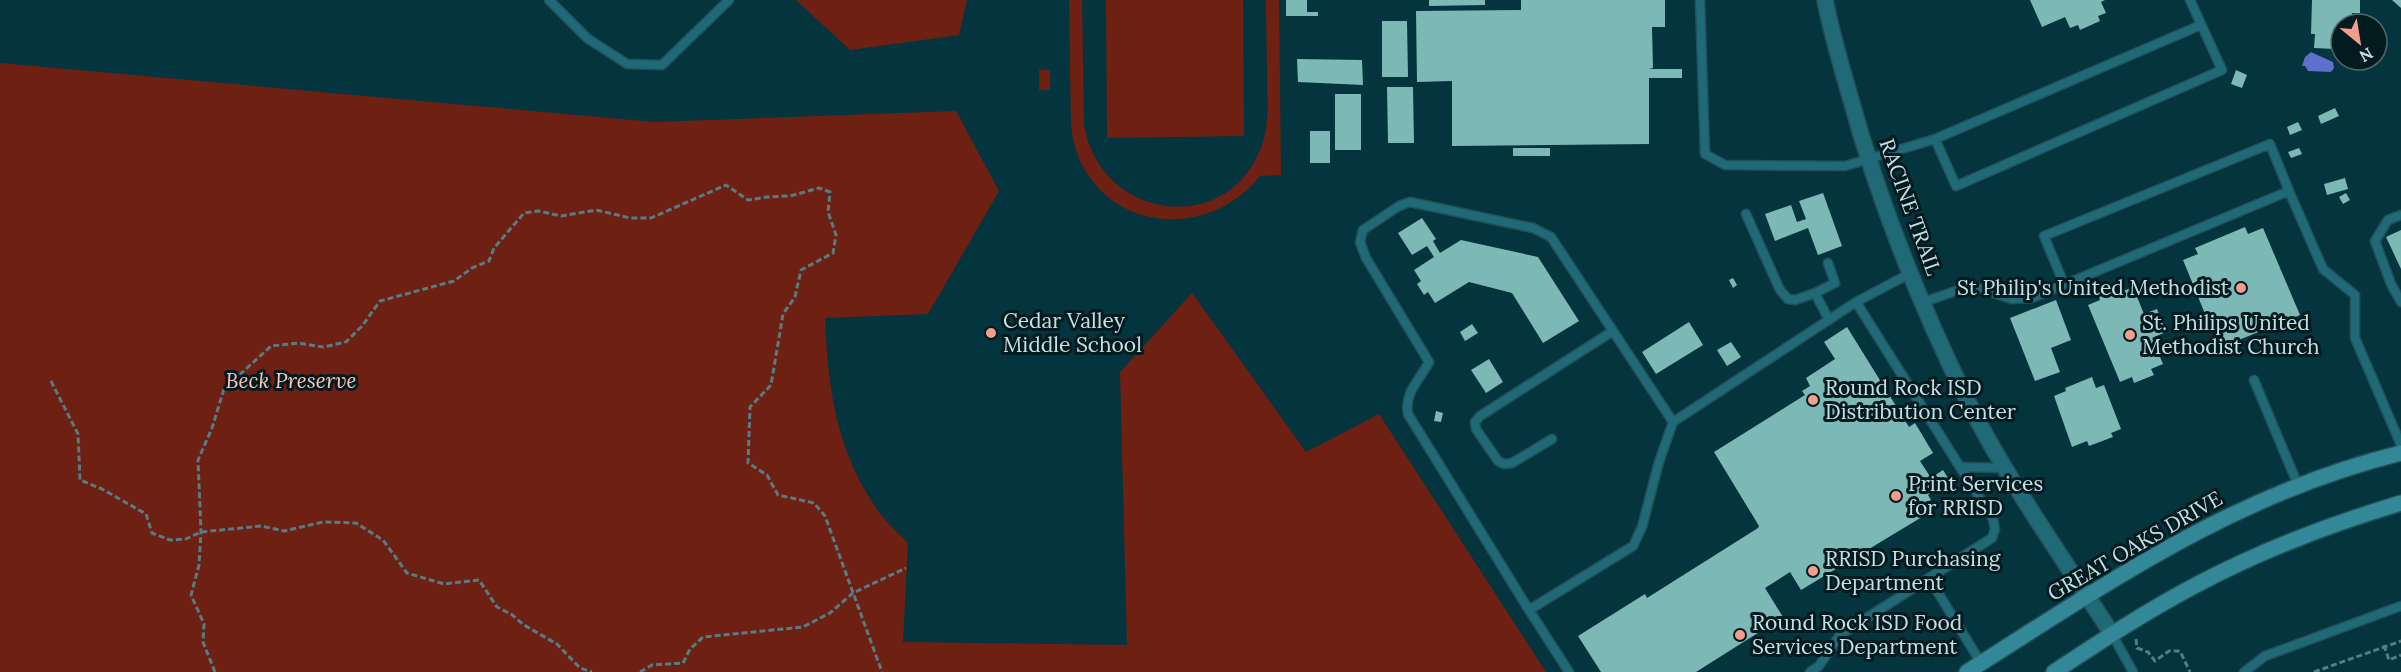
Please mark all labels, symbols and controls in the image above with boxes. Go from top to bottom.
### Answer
north arrow [2329,12,2389,72]
text: N [2356,43,2377,67]
street label: RACINE TRAIL [1873,135,1948,279]
place label: St Philip's United Methodist [1957,274,2230,301]
marker: St Philip's United Methodist [2234,281,2248,295]
place label: Cedar Valley Middle School [1003,307,1142,358]
place label: St. Philips United Methodist Church [2142,309,2320,360]
marker: Cedar Valley Middle School [984,326,998,340]
marker: St. Philips United Methodist Church [2123,328,2137,342]
park label: Beck Preserve [226,367,356,394]
place label: Round Rock ISD Distribution Center [1825,374,2016,425]
marker: Round Rock ISD Distribution Center [1806,393,1820,407]
place label: Print Services for RRISD [1908,470,2043,521]
street label: GREAT OAKS DRIVE [2042,484,2227,607]
marker: Print Services for RRISD [1889,489,1903,503]
place label: RRISD Purchasing Department [1825,545,2001,596]
marker: RRISD Purchasing Department [1806,564,1820,578]
place label: Round Rock ISD Food Services Department [1752,609,1962,660]
marker: Round Rock ISD Food Services Department [1733,628,1747,642]

